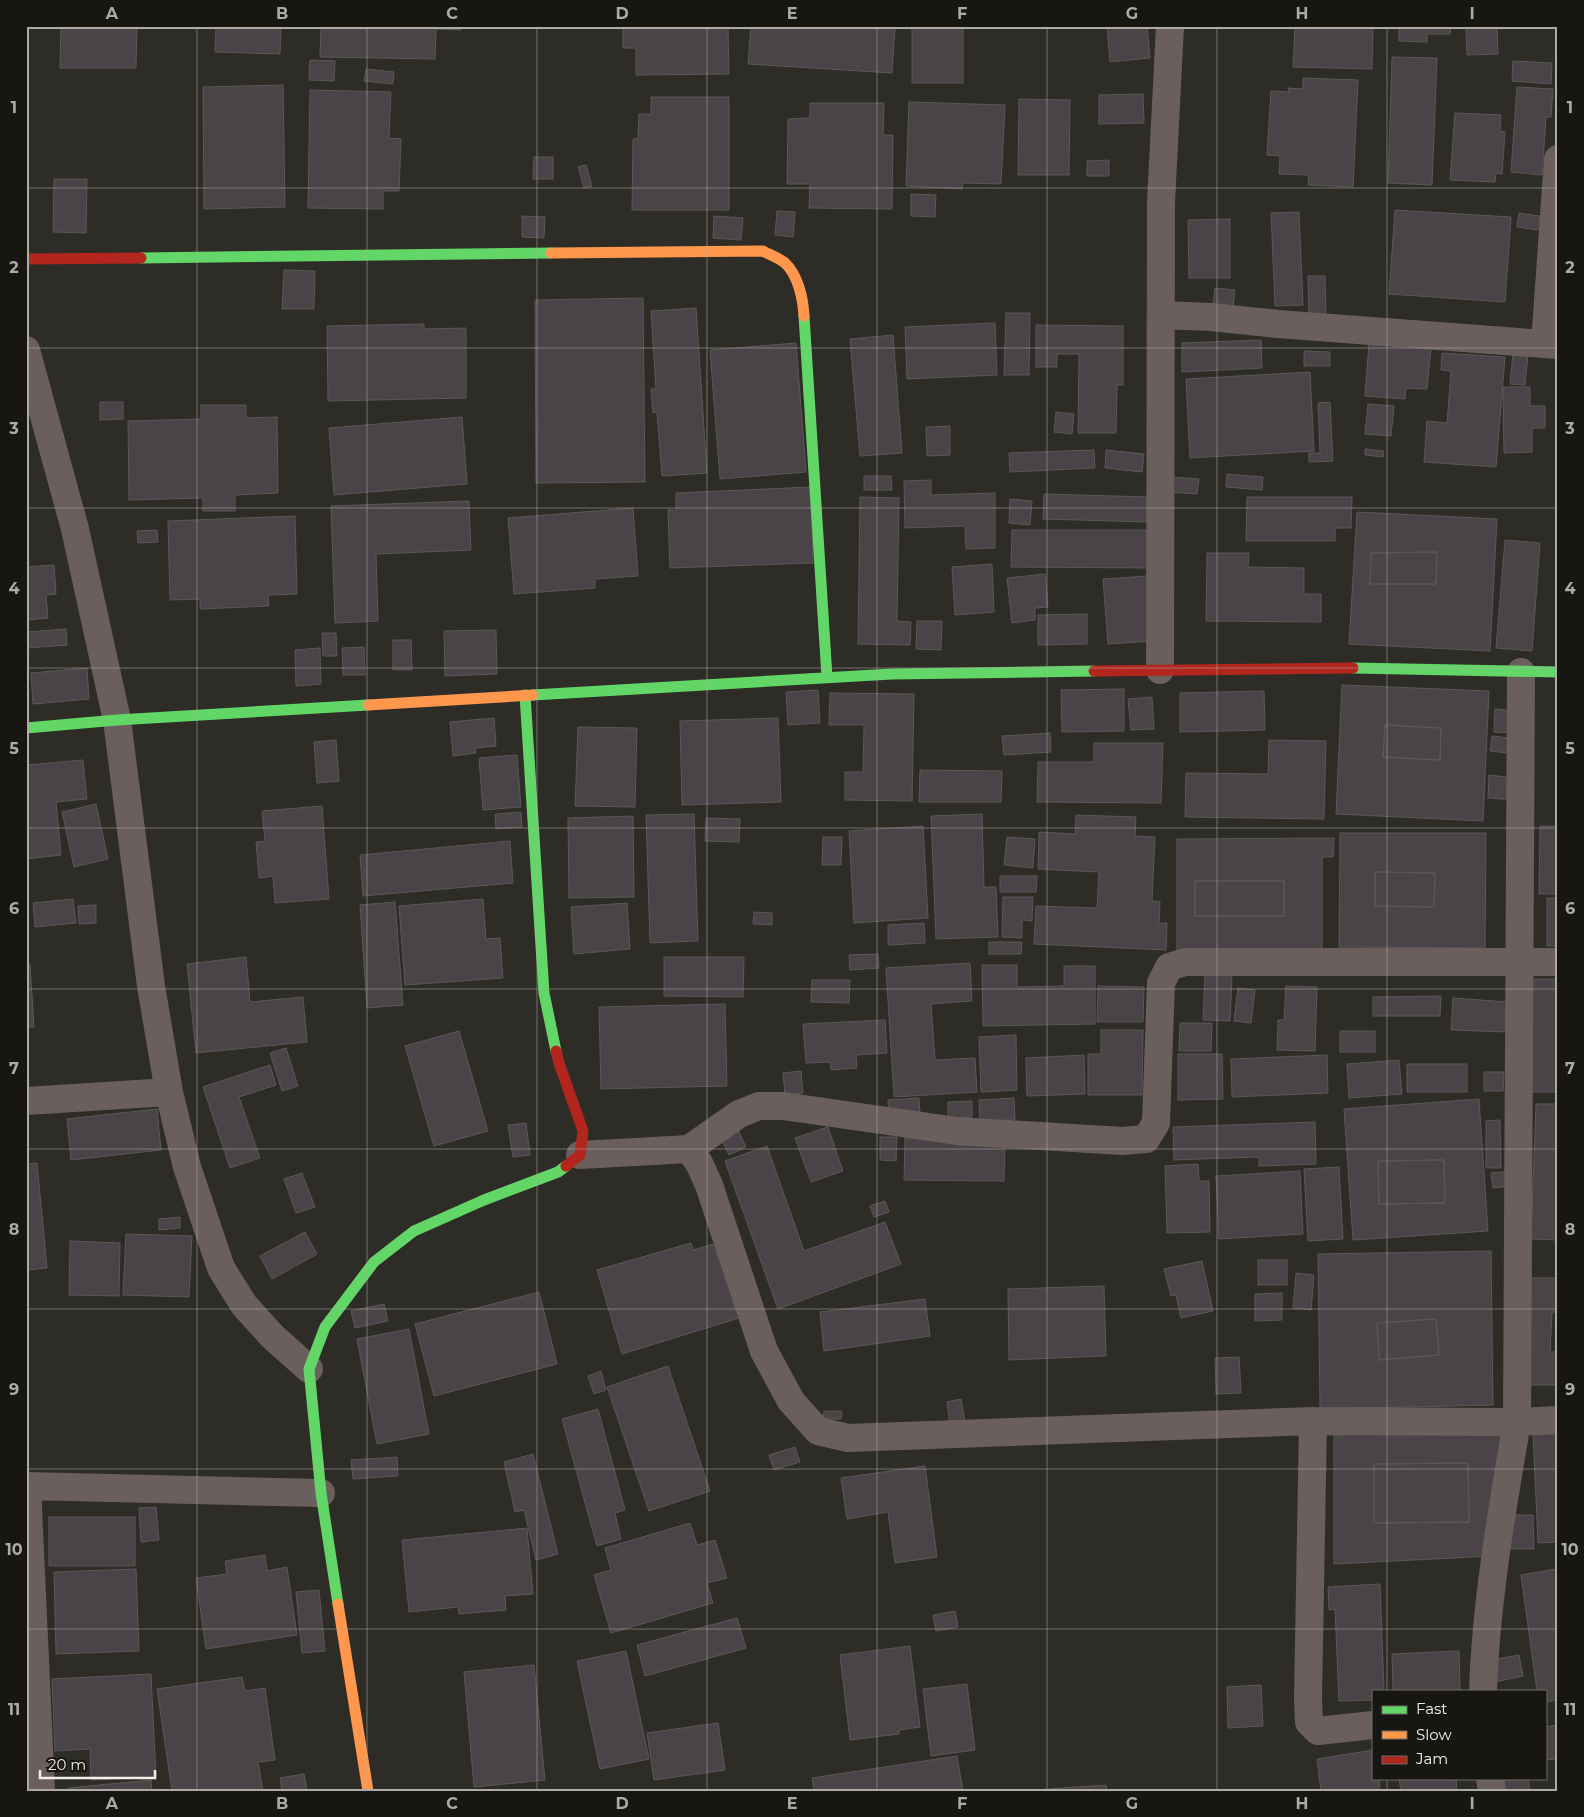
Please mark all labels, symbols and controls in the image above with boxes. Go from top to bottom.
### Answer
text: A [105,4,119,23]
text: B [276,4,288,23]
text: C [446,4,458,23]
text: D [615,4,629,23]
text: E [787,4,797,23]
text: F [957,4,967,23]
text: G [1126,4,1138,23]
text: H [1296,4,1308,23]
text: I [1469,4,1475,23]
text: 1 [11,98,17,117]
text: 1 [1567,98,1573,117]
text: 2 [9,258,19,277]
text: 2 [1565,258,1575,277]
text: 3 [8,419,19,438]
text: 3 [1564,419,1575,438]
text: 4 [8,579,20,598]
text: 4 [1564,579,1576,598]
text: 5 [9,739,19,758]
text: 5 [1565,739,1575,758]
text: 6 [9,899,19,918]
text: 6 [1565,899,1575,918]
text: 7 [9,1059,19,1078]
text: 7 [1565,1059,1575,1078]
text: 8 [9,1220,19,1239]
text: 8 [1565,1220,1575,1239]
text: 9 [9,1380,19,1399]
text: 9 [1565,1380,1575,1399]
text: 10 [5,1540,23,1559]
text: 10 [1561,1540,1579,1559]
legend [1372,1690,1546,1780]
text: Fast [1416,1699,1447,1718]
text: 11 [8,1700,20,1719]
text: 11 [1564,1700,1576,1719]
text: Slow [1416,1725,1452,1744]
scale bar [40,1747,155,1779]
text: Jam [1415,1749,1448,1768]
text: 20 m [48,1755,86,1774]
text: A [105,1794,119,1813]
text: B [276,1794,288,1813]
text: C [446,1794,458,1813]
text: D [615,1794,629,1813]
text: E [787,1794,797,1813]
text: F [957,1794,967,1813]
text: G [1126,1794,1138,1813]
text: H [1296,1794,1308,1813]
text: I [1469,1794,1475,1813]

